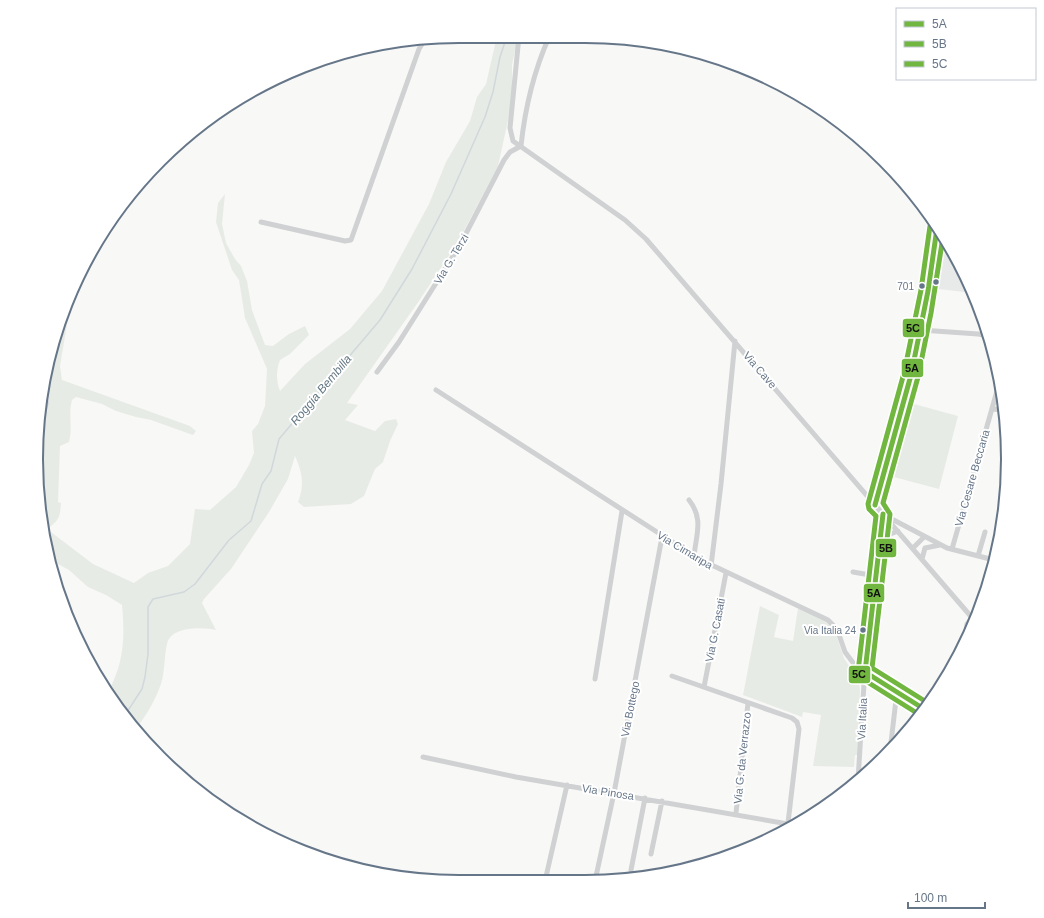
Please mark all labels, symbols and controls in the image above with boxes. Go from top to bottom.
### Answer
legend [896,8,1036,80]
text: 5A [932,17,947,31]
text: 5B [932,37,947,51]
text: 5C [932,57,948,71]
street label: Via G. Terzi [431,232,471,286]
unlabelled marker [931,277,941,287]
place label: 701 [897,281,914,292]
marker: 701 [917,281,927,291]
line badge: 5C [902,318,925,338]
text: 5C [906,322,920,334]
street label: Via Cave [741,349,779,391]
water label: Roggia Bembilla [288,352,355,428]
line badge: 5A [901,358,924,378]
text: 5A [905,362,919,374]
street label: Via Cesare Beccaria [952,427,992,528]
street label: Via Cimaripa [655,529,716,572]
line badge: 5B [875,538,897,558]
text: 5B [879,542,893,554]
line badge: 5A [863,583,885,603]
text: 5A [867,587,881,599]
street label: Via G. Casati [703,597,727,663]
place label: Via Italia 24 [804,625,856,636]
marker: Via Italia 24 [858,625,868,635]
line badge: 5C [848,665,871,684]
text: 5C [852,668,866,680]
street label: Via Bottego [619,680,641,738]
street label: Via Italia [855,697,869,740]
street label: Via G. da Verrazzo [731,712,753,804]
street label: Via Pinosa [581,782,636,802]
scale bar [908,884,985,910]
text: 100 m [914,891,947,905]

